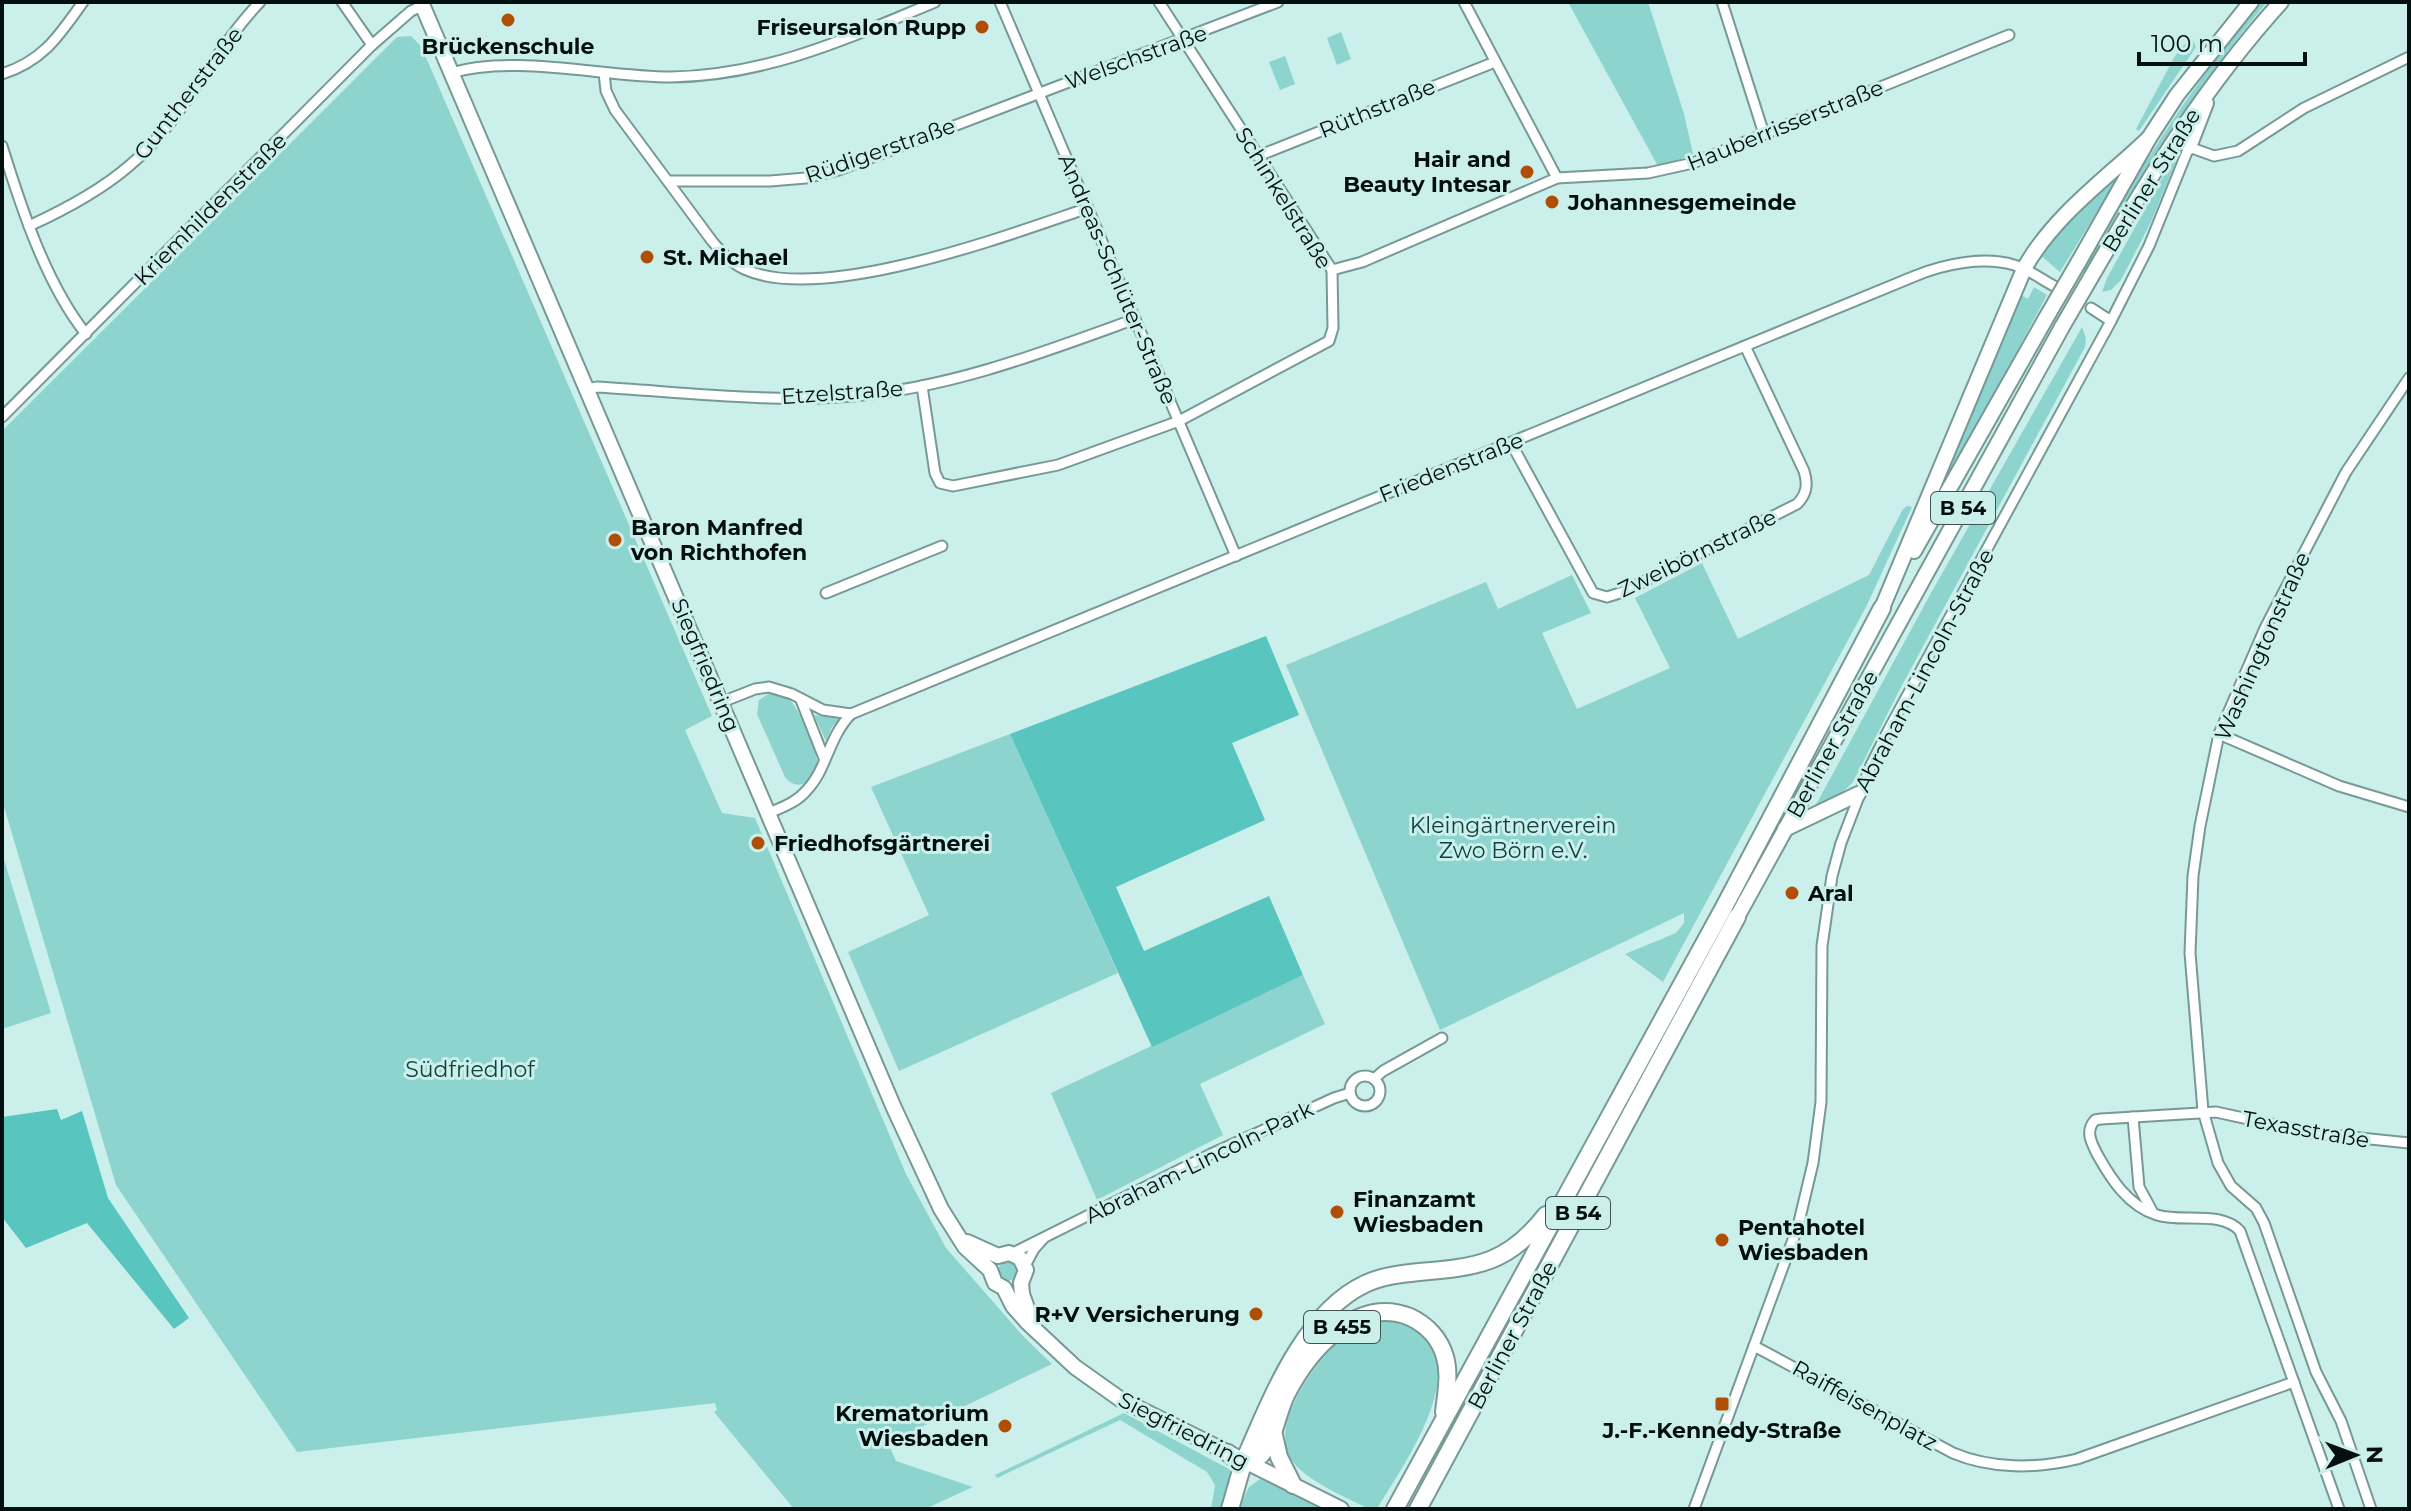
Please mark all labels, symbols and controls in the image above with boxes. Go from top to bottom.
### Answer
marker: Brückenschule [499,11,517,29]
place label: Friseursalon Rupp [757,14,966,41]
scale bar [2139,16,2305,66]
marker: Friseursalon Rupp [973,18,991,36]
street label: Welschstraße [1062,19,1211,96]
street label: Guntherstraße [128,22,249,165]
text: 100 m [2151,29,2223,58]
place label: Brückenschule [422,33,594,60]
street label: Rüthstraße [1315,73,1439,144]
street label: Hauberrisserstraße [1683,74,1887,177]
street label: Berliner Straße [2096,103,2206,257]
street label: Rüdigerstraße [801,112,959,189]
street label: Schinkelstraße [1229,122,1338,274]
street label: Kriemhildenstraße [128,127,292,291]
place label: Hair and Beauty Intesar [1343,146,1511,198]
street label: Andreas-Schlüter-Straße [1052,150,1183,409]
marker: Hair and Beauty Intesar [1518,163,1536,181]
place label: Johannesgemeinde [1567,189,1797,216]
marker: Johannesgemeinde [1543,193,1561,211]
place label: St. Michael [663,244,789,271]
marker: St. Michael [638,248,656,266]
street label: Etzelstraße [780,375,904,410]
street label: Friedenstraße [1375,426,1527,509]
road number: B 54 [1931,492,1995,524]
street label: Zweibörnstraße [1614,503,1781,604]
place label: Baron Manfred von Richthofen [630,514,807,566]
marker: Baron Manfred von Richthofen [606,531,624,549]
street label: Abraham-Lincoln-Straße [1849,544,2000,796]
street label: Washingtonstraße [2209,548,2316,745]
street label: Siegfriedring [665,594,746,736]
street label: Berliner Straße [1781,666,1884,823]
park label: Kleingärtnerverein Zwo Börn e.V. [1410,812,1616,864]
place label: Friedhofsgärtnerei [774,830,990,857]
marker: Friedhofsgärtnerei [749,834,767,852]
place label: Aral [1807,880,1854,907]
marker: Aral [1783,884,1801,902]
park label: Südfriedhof [405,1056,536,1083]
street label: Abraham-Lincoln-Park [1081,1095,1318,1229]
street label: Texasstraße [2240,1105,2371,1154]
place label: Finanzamt Wiesbaden [1353,1186,1484,1238]
road number: B 54 [1546,1197,1610,1229]
marker: Finanzamt Wiesbaden [1328,1203,1346,1221]
place label: Pentahotel Wiesbaden [1738,1214,1869,1266]
marker: Pentahotel Wiesbaden [1713,1231,1731,1249]
street label: Berliner Straße [1462,1256,1563,1414]
place label: R+V Versicherung [1034,1301,1240,1328]
marker: R+V Versicherung [1247,1305,1265,1323]
road number: B 455 [1304,1311,1380,1343]
street label: Raiffeisenplatz [1788,1354,1942,1456]
street label: Siegfriedring [1114,1386,1253,1475]
marker: J.-F.-Kennedy-Straße [1713,1395,1731,1413]
place label: Krematorium Wiesbaden [835,1400,989,1452]
north arrow [2315,1415,2395,1495]
marker: Krematorium Wiesbaden [996,1417,1014,1435]
place label: J.-F.-Kennedy-Straße [1602,1417,1842,1444]
text: N [2361,1446,2388,1464]

